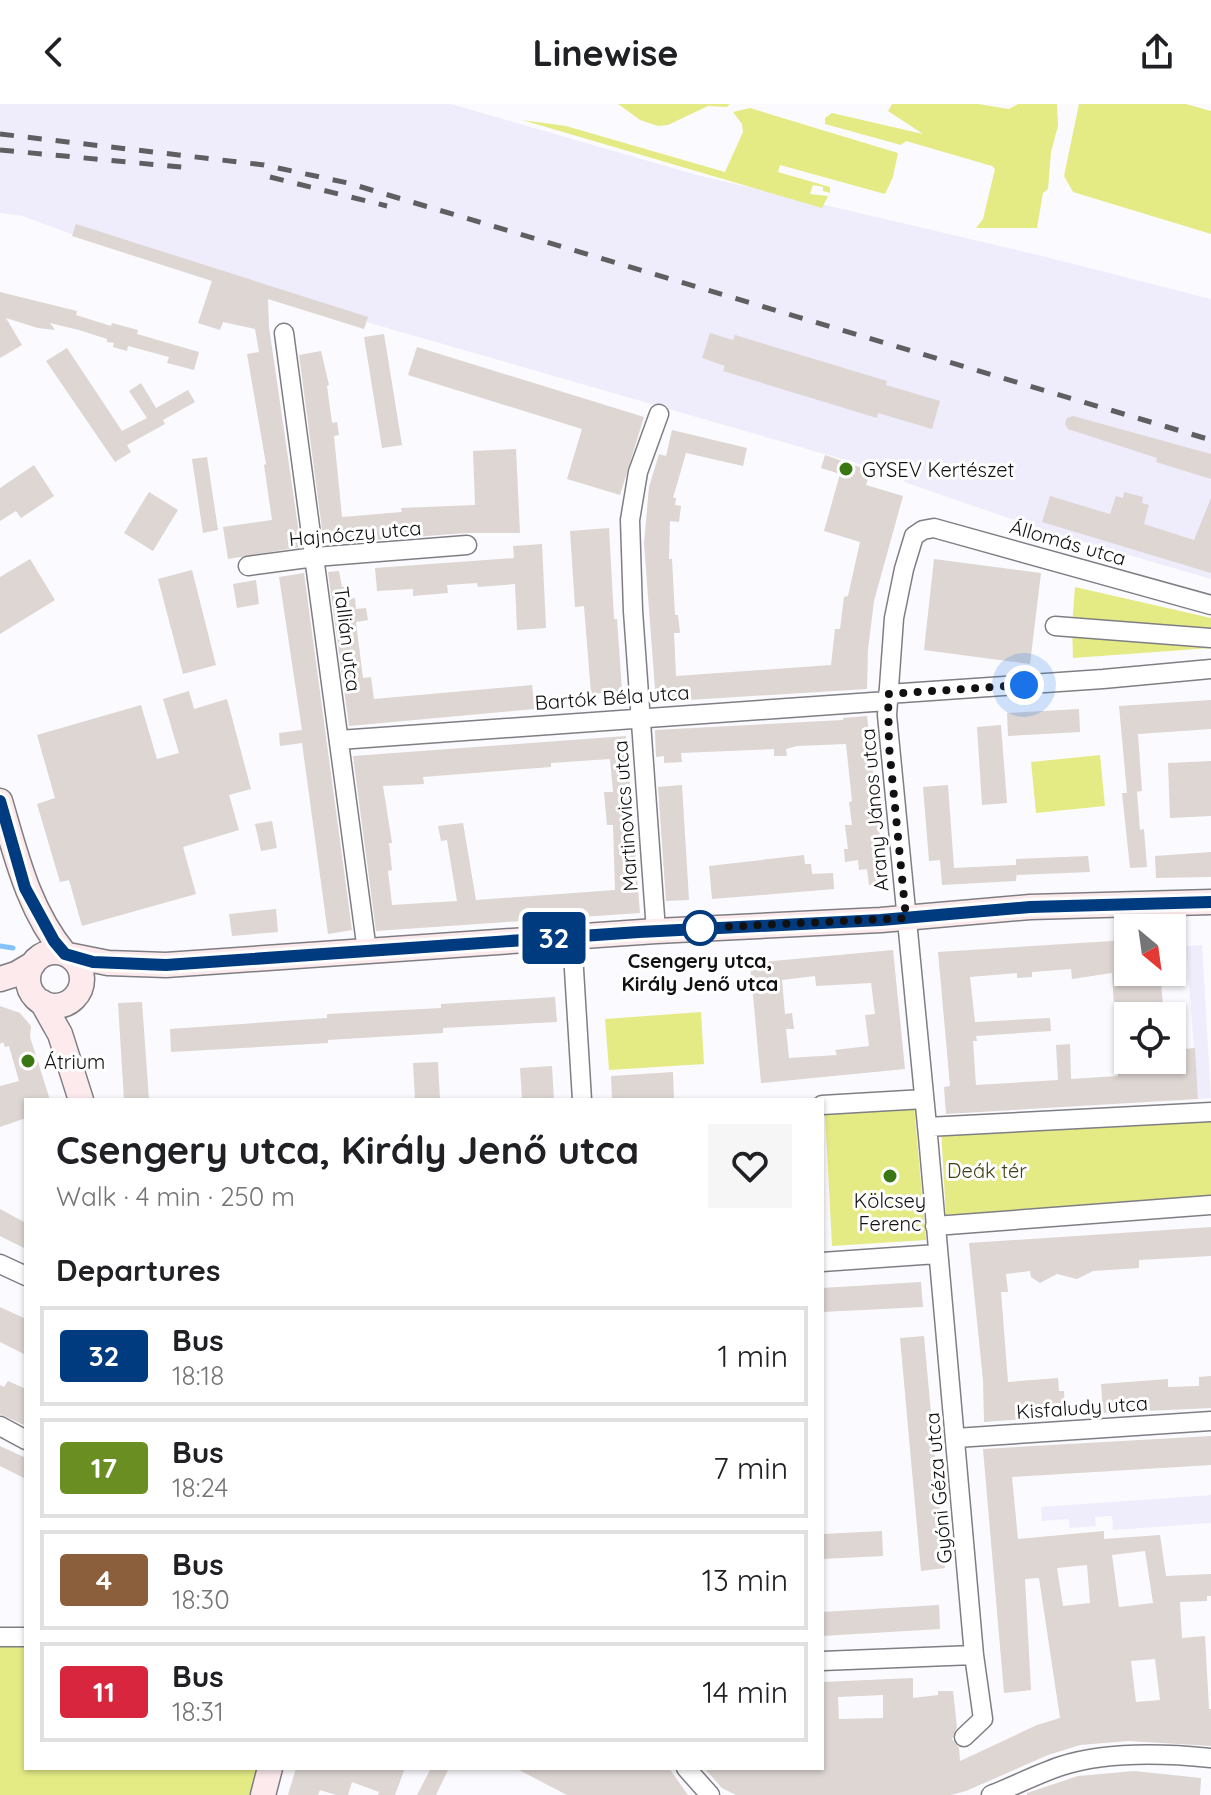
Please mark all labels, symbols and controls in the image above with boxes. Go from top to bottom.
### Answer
icon: back [32,30,76,74]
text: Linewise [532,30,679,75]
icon: share [1135,30,1179,74]
place label: GYSEV Kertészet [862,457,1015,482]
marker: GYSEV Kertészet [837,460,855,478]
street label: Állomás utca [1007,513,1129,571]
street label: Hajnóczy utca [288,515,422,551]
street label: Tallián utca [329,585,367,693]
your location [1004,665,1044,705]
street label: Bartók Béla utca [534,679,690,715]
street label: Arany János utca [854,728,894,892]
street label: Martinovics utca [607,740,643,892]
marker: Csengery utca, Király Jenő utca [683,911,717,945]
line badge: 32 [518,912,590,964]
north arrow [1114,914,1186,986]
map controls [1114,914,1186,1074]
text: 32 [539,920,569,955]
place label: Csengery utca, Király Jenő utca [622,948,778,996]
button: locate [1114,1002,1186,1074]
place label: Átrium [44,1049,105,1074]
marker: Átrium [19,1052,37,1070]
button: heart [708,1124,792,1208]
text: Csengery utca, Király Jenő utca [56,1126,639,1174]
park label: Deák tér [947,1158,1027,1183]
marker: Kölcsey Ferenc [881,1167,899,1185]
text: Walk · 4 min · 250 m [56,1180,295,1213]
place label: Kölcsey Ferenc [854,1188,926,1236]
text: Departures [56,1251,221,1289]
text: Bus [172,1321,224,1359]
text: 1 min [718,1337,788,1375]
text: 32 [89,1338,119,1373]
text: 18:18 [172,1359,224,1392]
street label: Kisfaludy utca [1015,1390,1149,1424]
street label: Gyóni Géza utca [919,1411,957,1565]
text: Bus [172,1433,224,1471]
text: 7 min [713,1449,788,1487]
text: 17 [91,1450,117,1485]
text: 18:24 [172,1471,228,1504]
text: Bus [172,1545,224,1583]
text: 13 min [702,1561,788,1599]
text: 4 [96,1562,112,1597]
text: 18:30 [172,1583,230,1616]
text: Bus [172,1657,224,1695]
text: 14 min [702,1673,788,1711]
text: 11 [93,1674,115,1709]
text: 18:31 [172,1695,224,1728]

